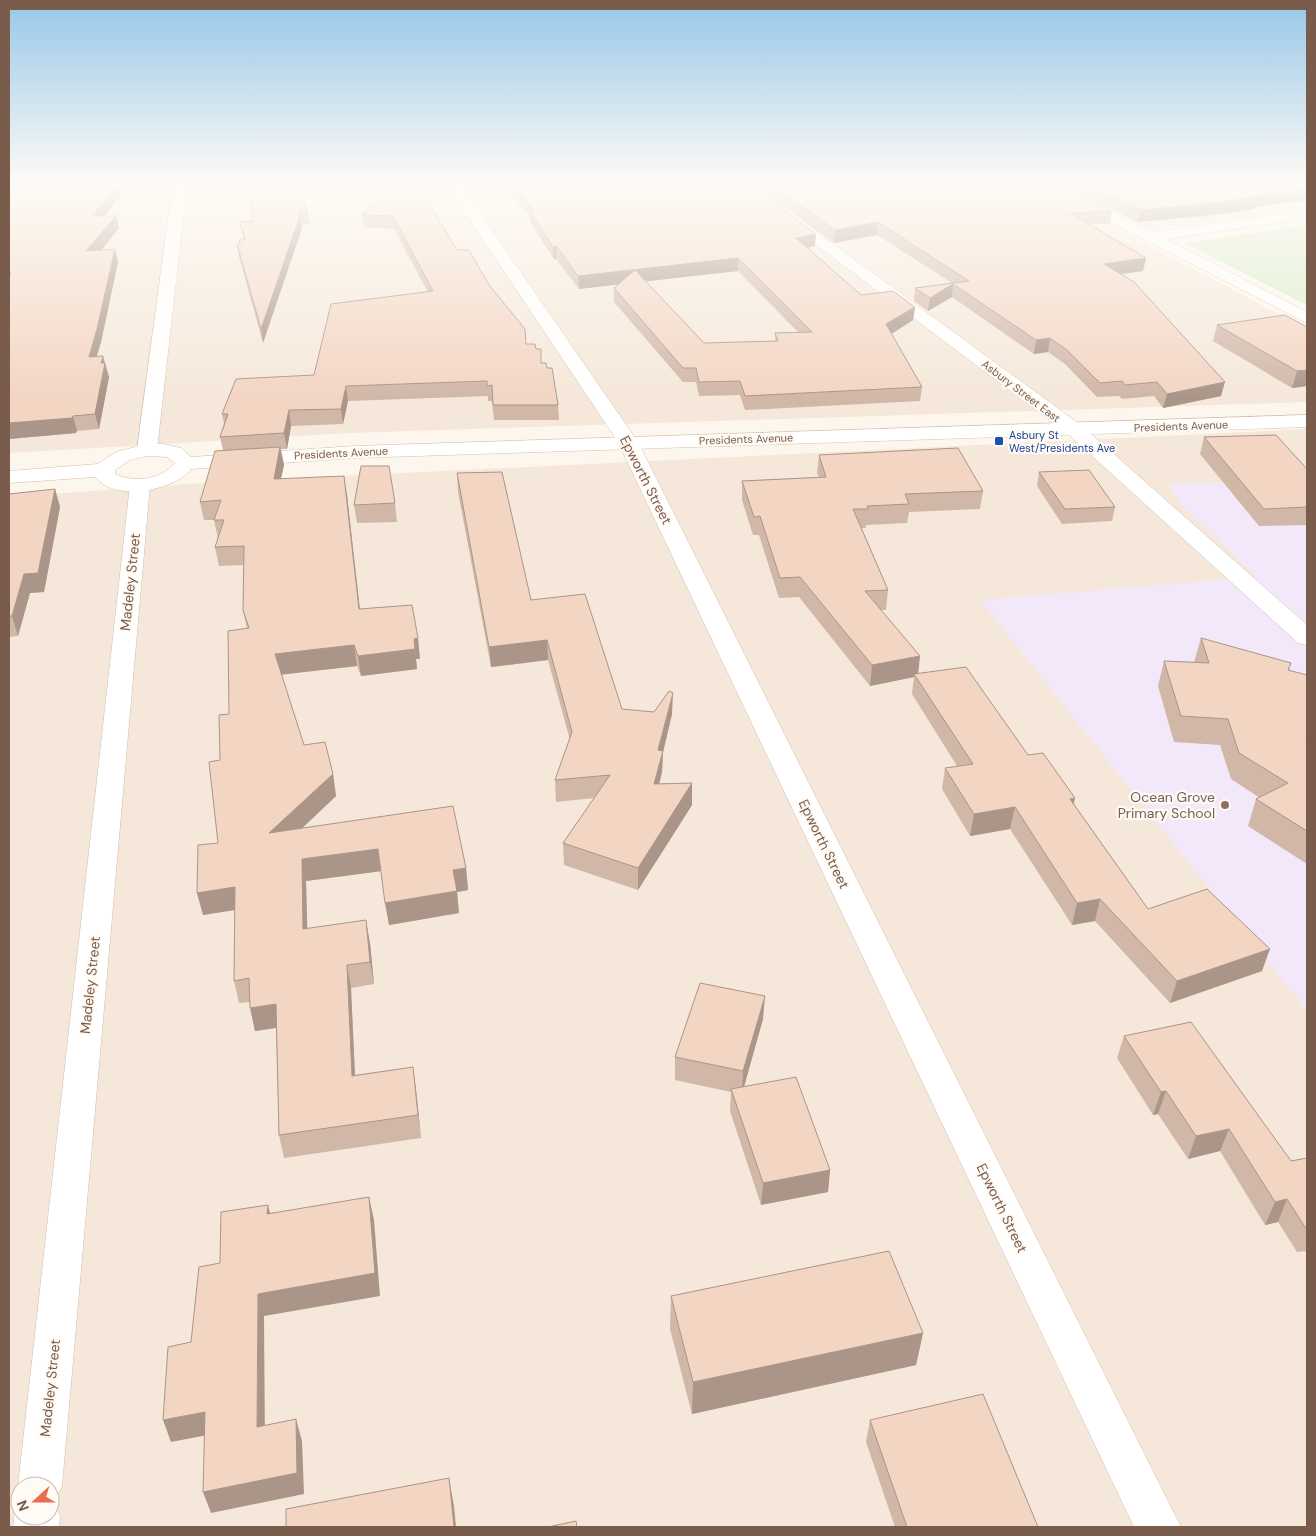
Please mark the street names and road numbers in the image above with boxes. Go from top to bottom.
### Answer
street label: Asbury Street East [979,357,1063,425]
street label: Presidents Avenue [1134,417,1228,435]
street label: Presidents Avenue [699,430,793,448]
street label: Epworth Street [616,433,676,527]
street label: Presidents Avenue [294,444,388,462]
street label: Madeley Street [116,532,144,632]
street label: Epworth Street [795,796,853,892]
street label: Madeley Street [76,935,104,1035]
street label: Epworth Street [973,1160,1031,1256]
street label: Madeley Street [36,1338,64,1438]

